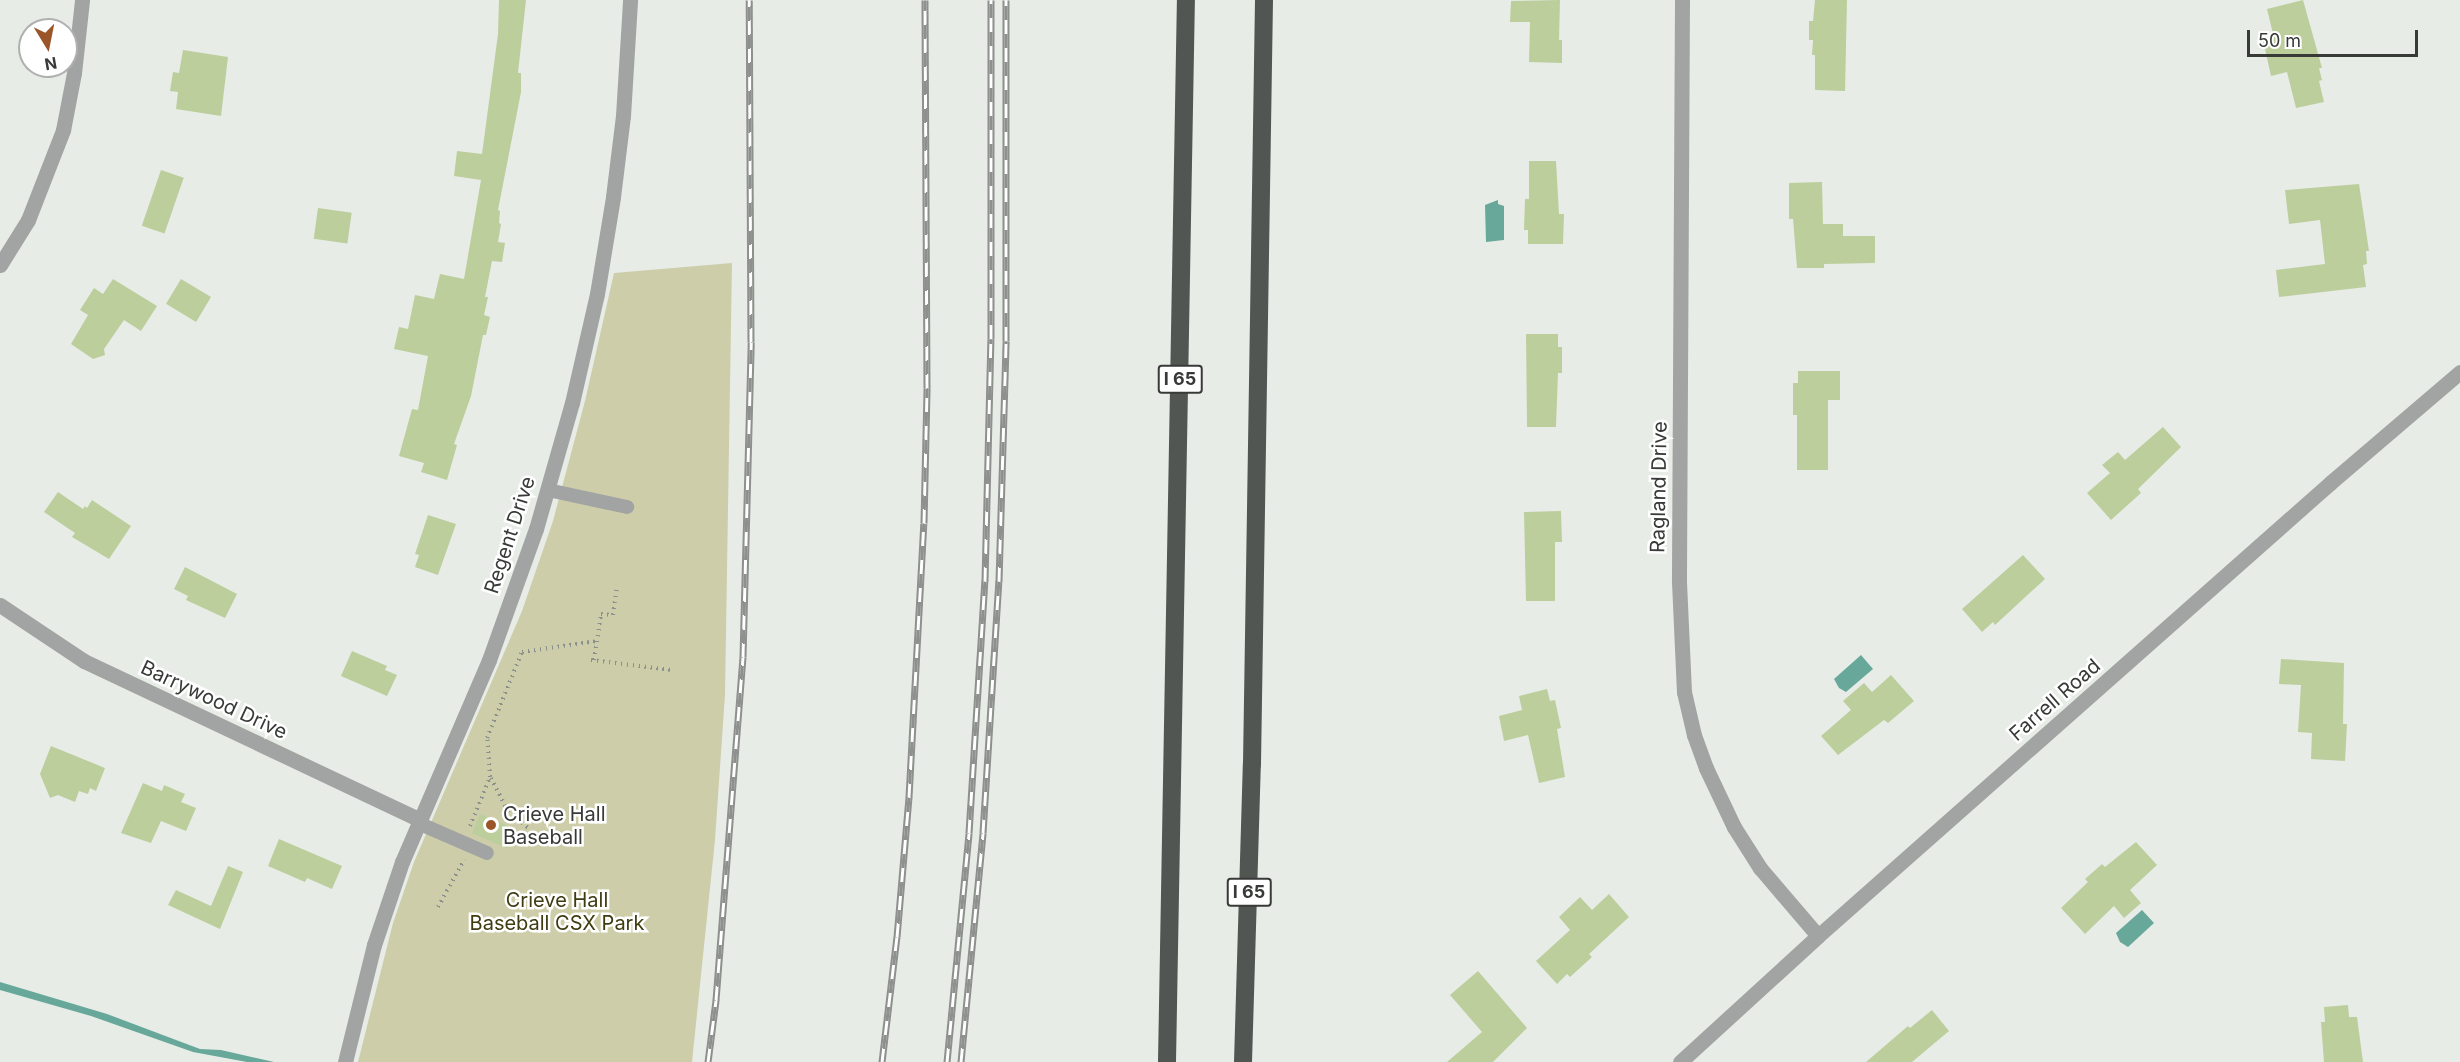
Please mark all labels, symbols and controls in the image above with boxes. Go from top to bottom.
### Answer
north arrow [18,18,78,78]
scale bar [2250,18,2421,56]
text: 50 m [2258,30,2301,51]
text: N [43,53,59,75]
road number: I 65 [1158,364,1202,394]
street label: Ragland Drive [1646,421,1672,553]
street label: Regent Drive [480,473,540,597]
street label: Farrell Road [2005,654,2105,746]
street label: Barrywood Drive [137,656,291,744]
place label: Crieve Hall Baseball [503,802,605,849]
marker: Crieve Hall Baseball [484,818,498,832]
road number: I 65 [1226,877,1272,907]
park label: Crieve Hall Baseball CSX Park [470,888,644,935]

